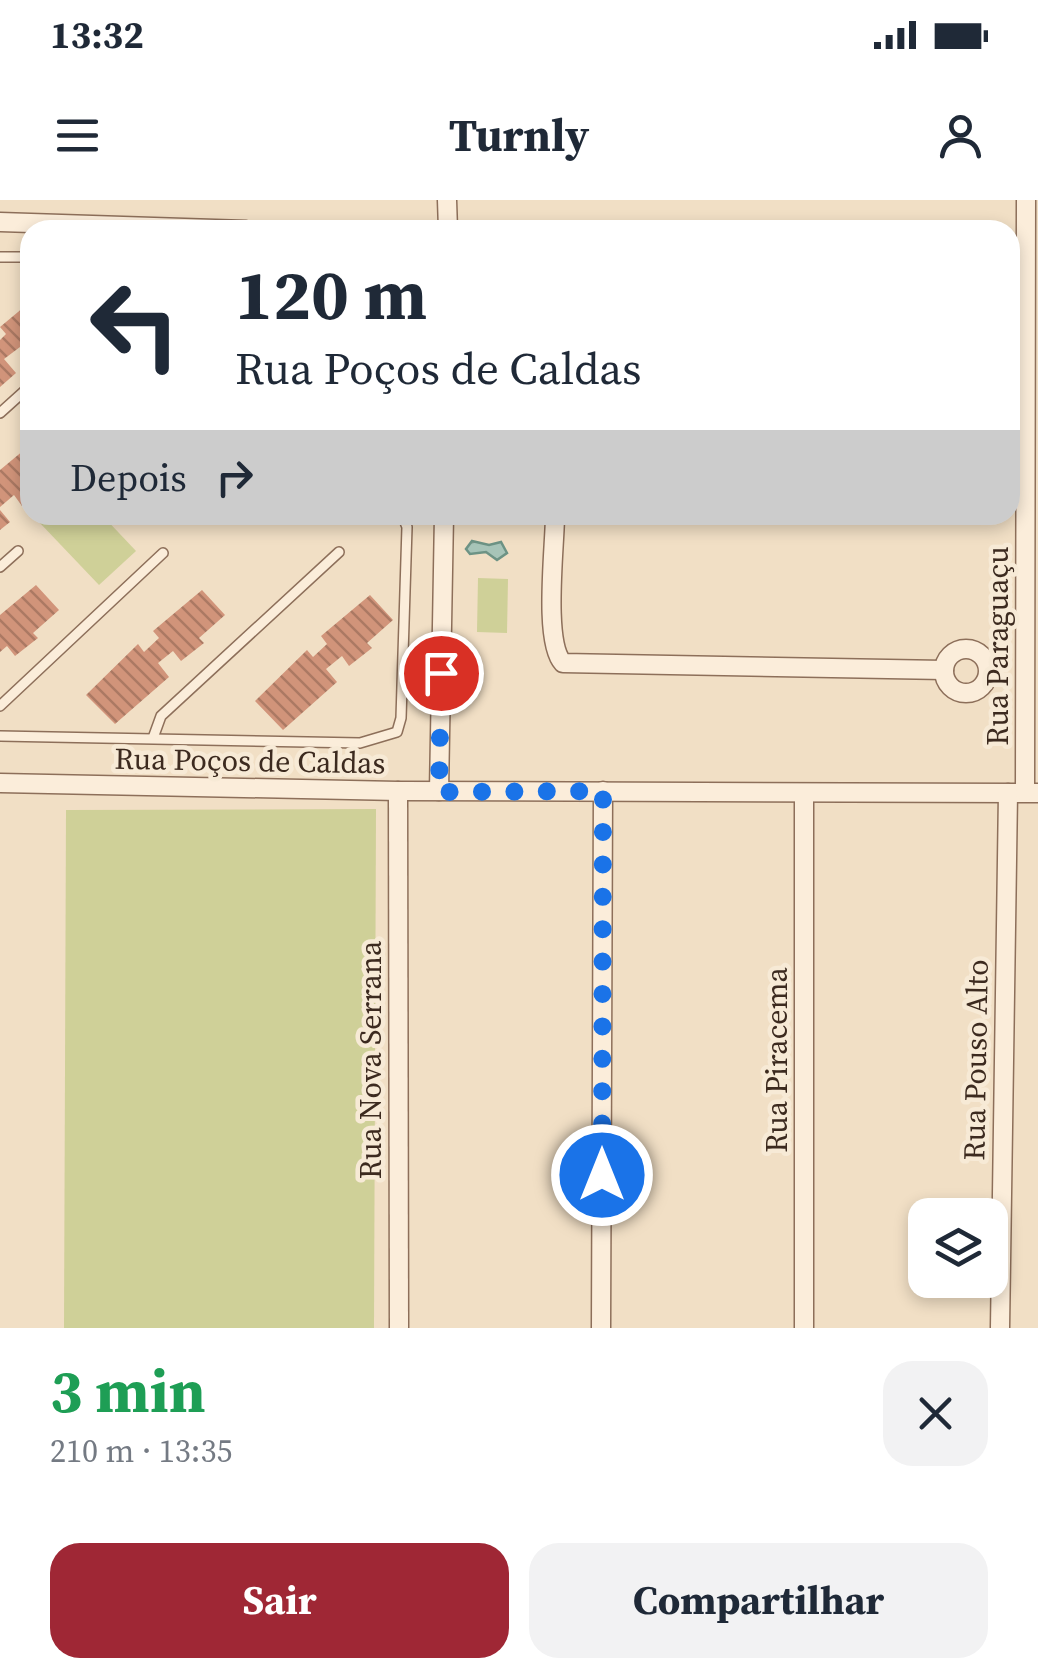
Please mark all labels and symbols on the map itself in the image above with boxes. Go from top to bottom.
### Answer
street label: Rua Paraguaçu [977,546,1018,746]
pin [399,631,484,716]
street label: Rua Poços de Caldas [114,738,386,783]
street label: Rua Nova Serrana [350,940,391,1179]
street label: Rua Pouso Alto [953,959,998,1161]
street label: Rua Piracema [756,966,797,1153]
position arrow [550,1123,654,1227]

